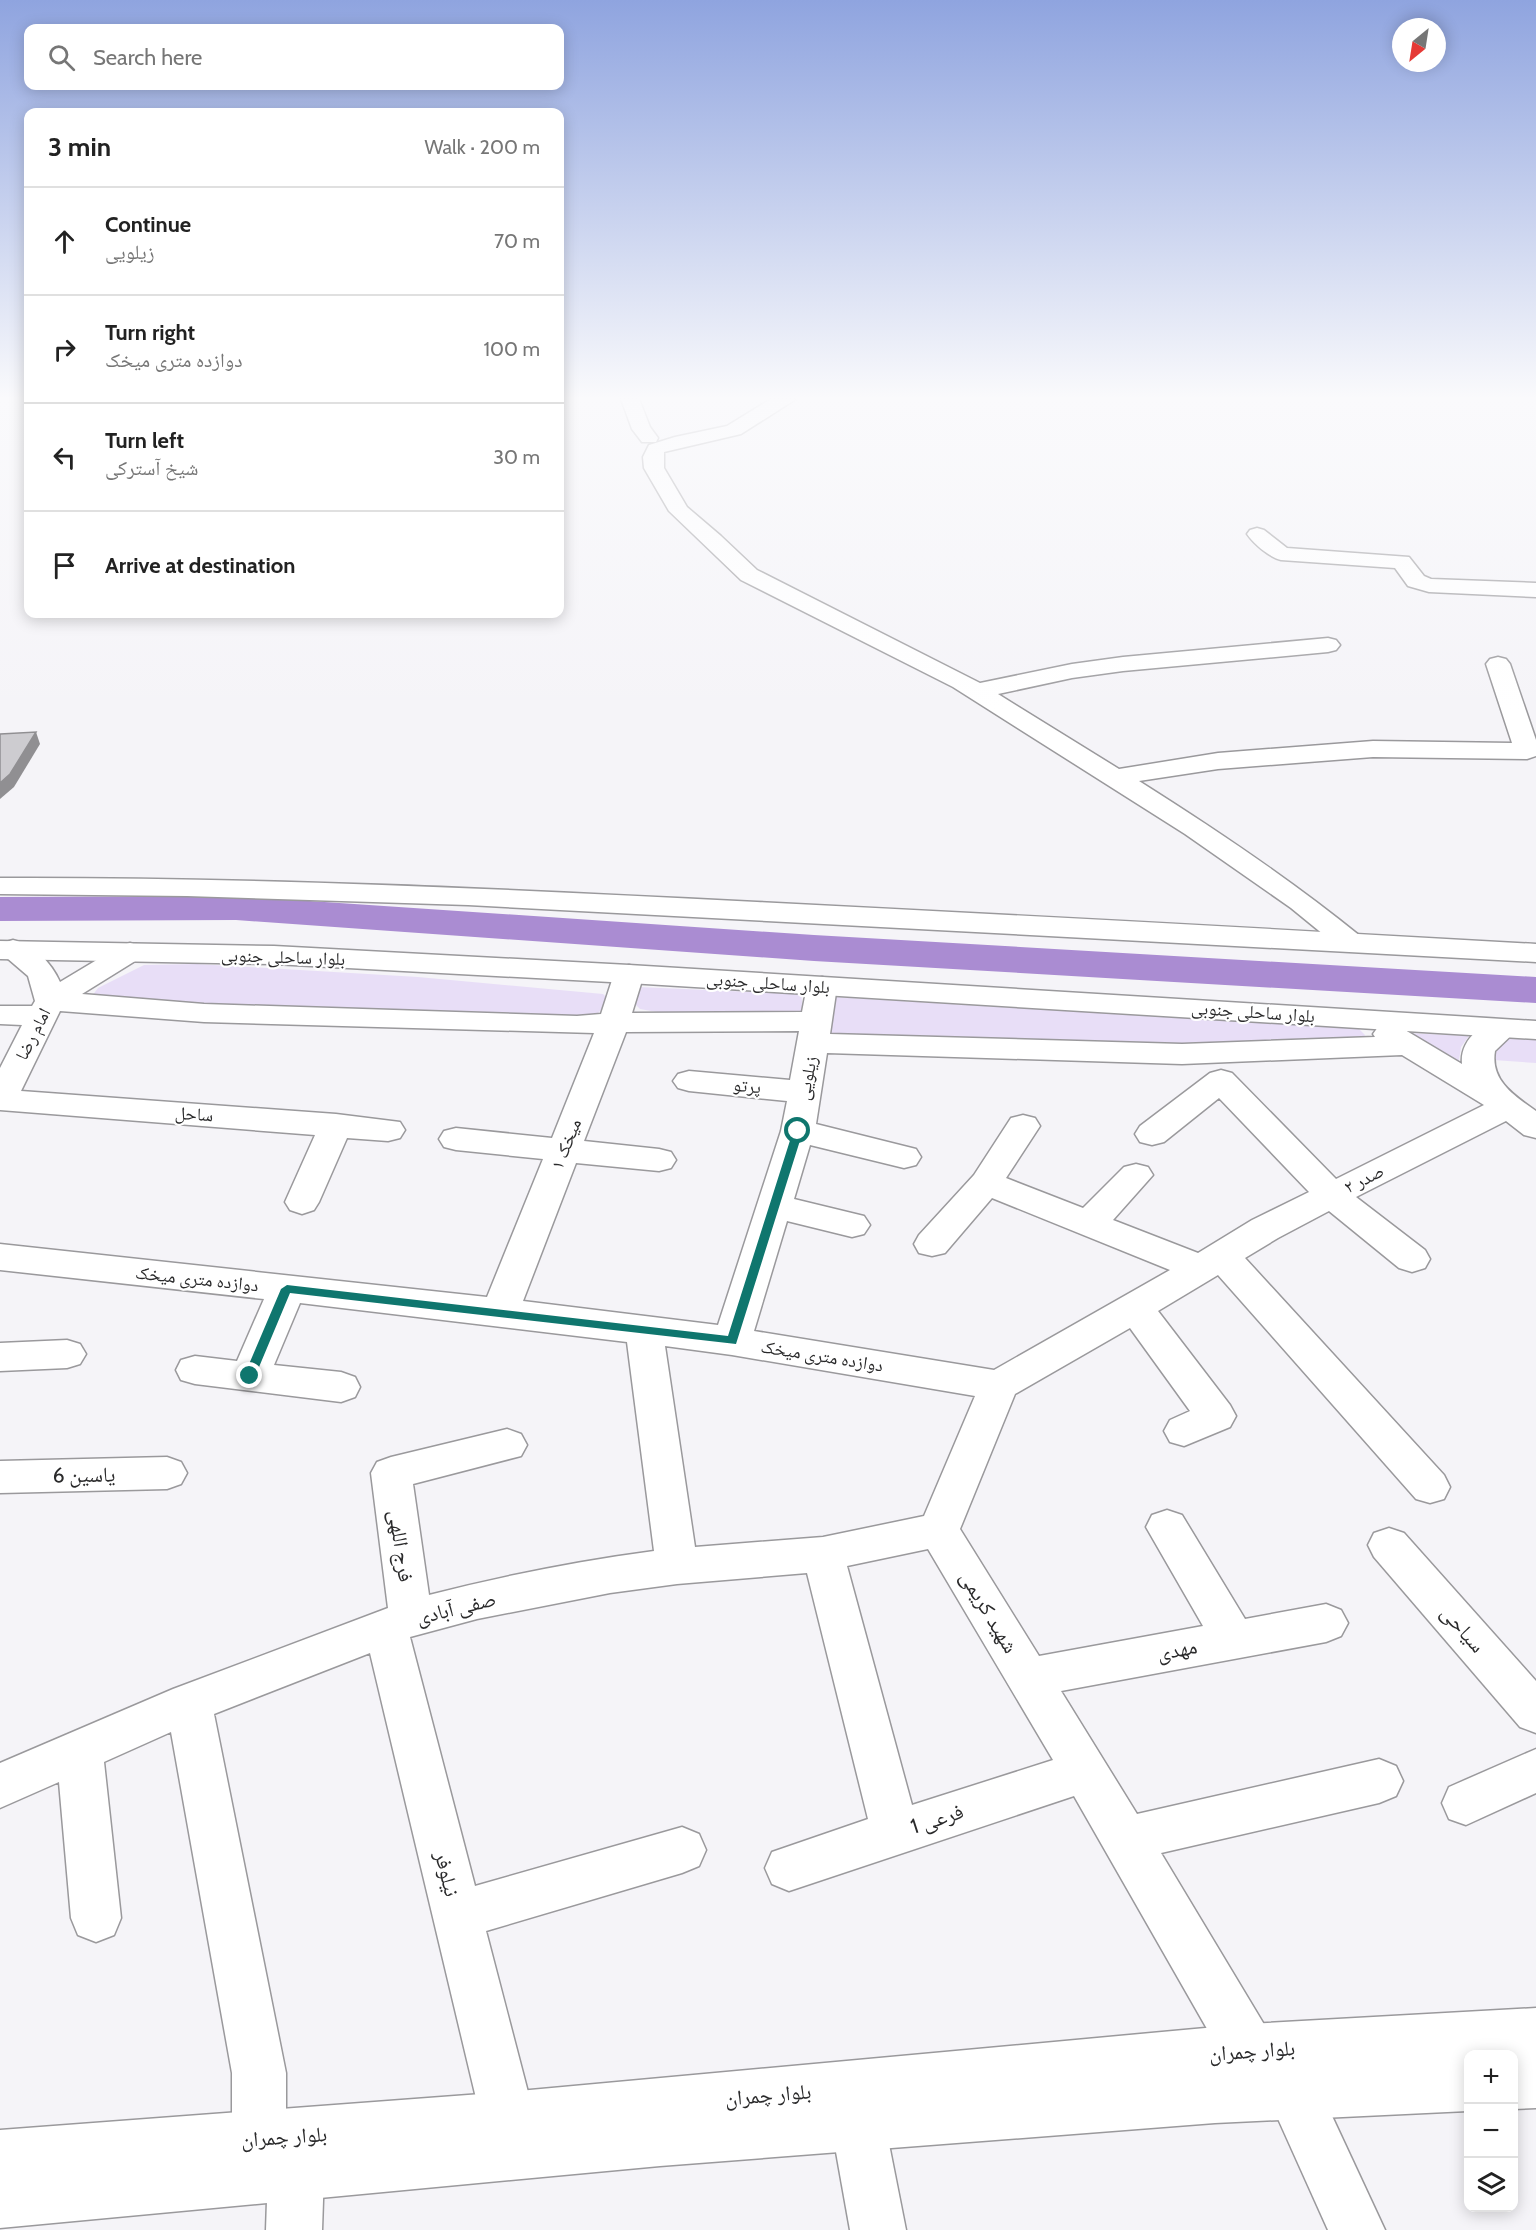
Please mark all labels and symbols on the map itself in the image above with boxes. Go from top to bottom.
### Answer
north arrow [1392,18,1446,72]
street label: بلوار ساحلی جنوبی [221,944,345,970]
street label: بلوار ساحلی جنوبی [705,968,831,998]
street label: بلوار ساحلی جنوبی [1190,997,1316,1027]
street label: امام رضا [11,1004,56,1064]
street label: زیلویی [792,1054,822,1102]
street label: پرتو [732,1074,762,1099]
street label: ساحل [174,1102,214,1126]
street label: میخک ۱ [546,1115,586,1173]
route start [784,1117,810,1143]
street label: صدر ۲ [1340,1160,1388,1198]
street label: دوازده متری میخک [134,1262,260,1296]
street label: دوازده متری میخک [759,1335,885,1377]
route end [236,1362,262,1388]
street label: یاسین 6 [52,1461,116,1489]
street label: فرج اللهی [383,1508,419,1584]
street label: شهید کریمی [954,1566,1024,1658]
street label: صفی آبادی [413,1586,499,1630]
street label: سیاحی [1435,1600,1491,1658]
street label: مهدی [1155,1633,1199,1666]
street label: فرعی 1 [907,1798,967,1840]
street label: نیلوفر [430,1848,465,1899]
street label: بلوار چمران [1208,2035,1296,2066]
street label: بلوار چمران [724,2078,812,2111]
street label: بلوار چمران [240,2121,328,2152]

